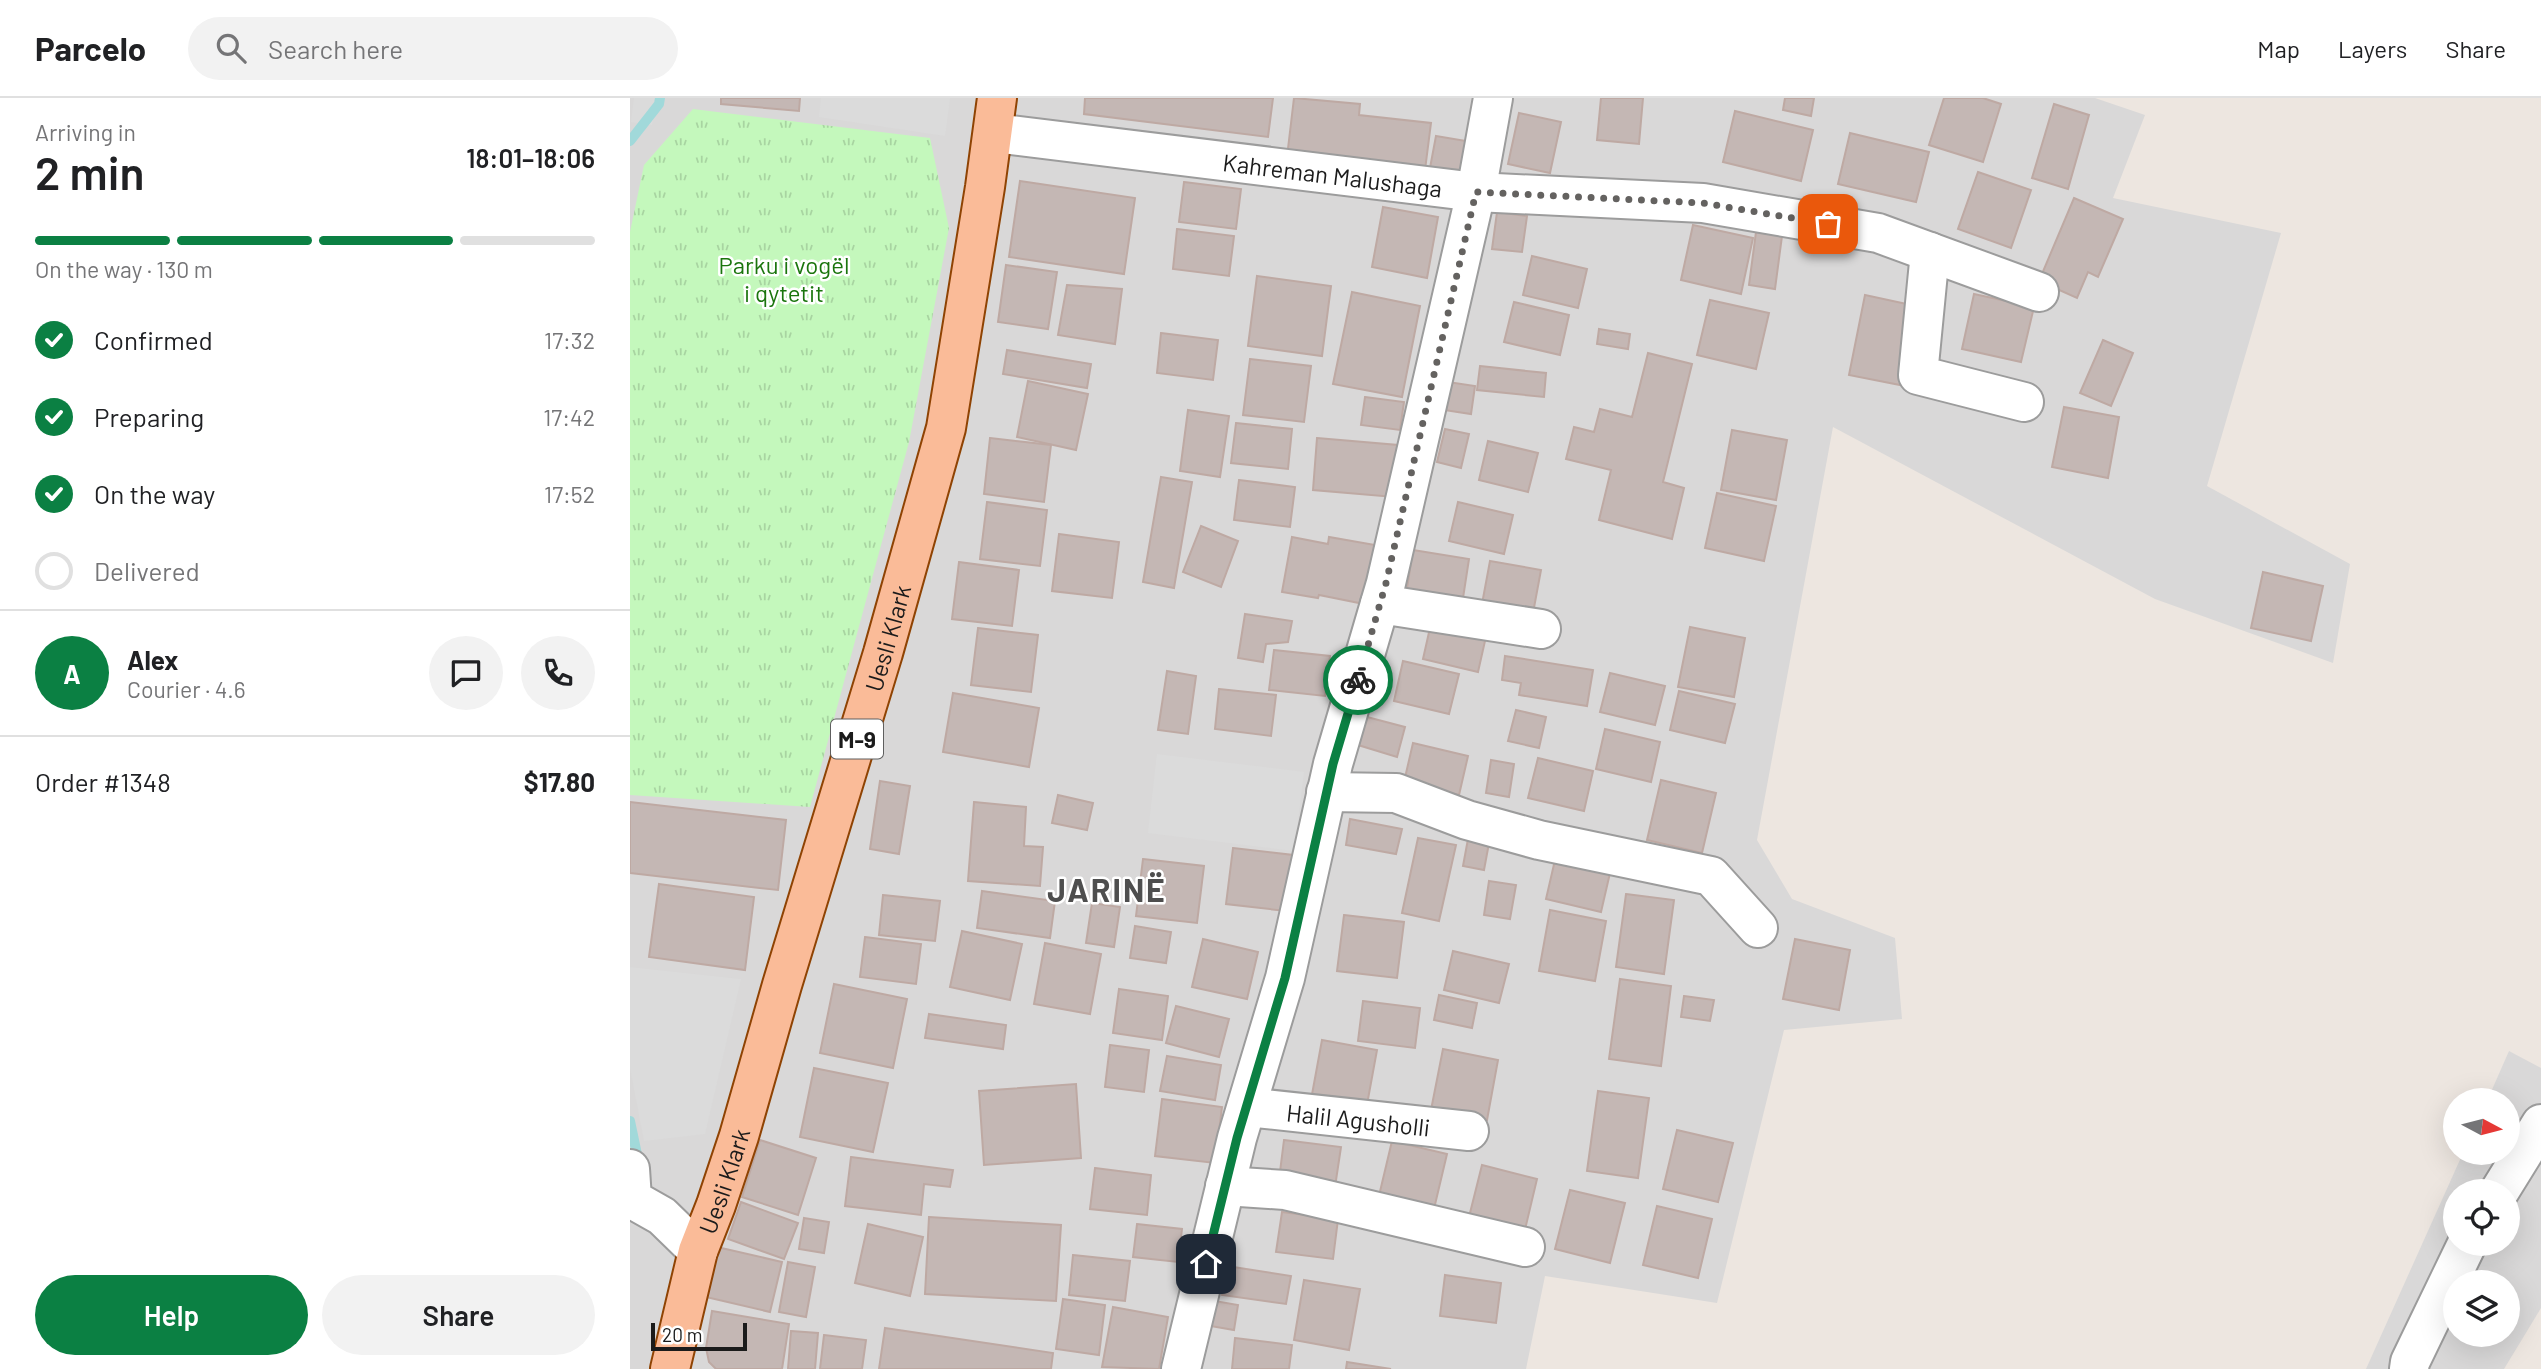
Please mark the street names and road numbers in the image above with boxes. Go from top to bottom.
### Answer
street label: Kahreman Malushaga [1221,147,1444,202]
street label: Uesli Klark [858,581,916,695]
road number: M-9 [831,720,883,758]
street label: Halil Agusholli [1285,1097,1432,1141]
street label: Uesli Klark [692,1125,755,1238]

